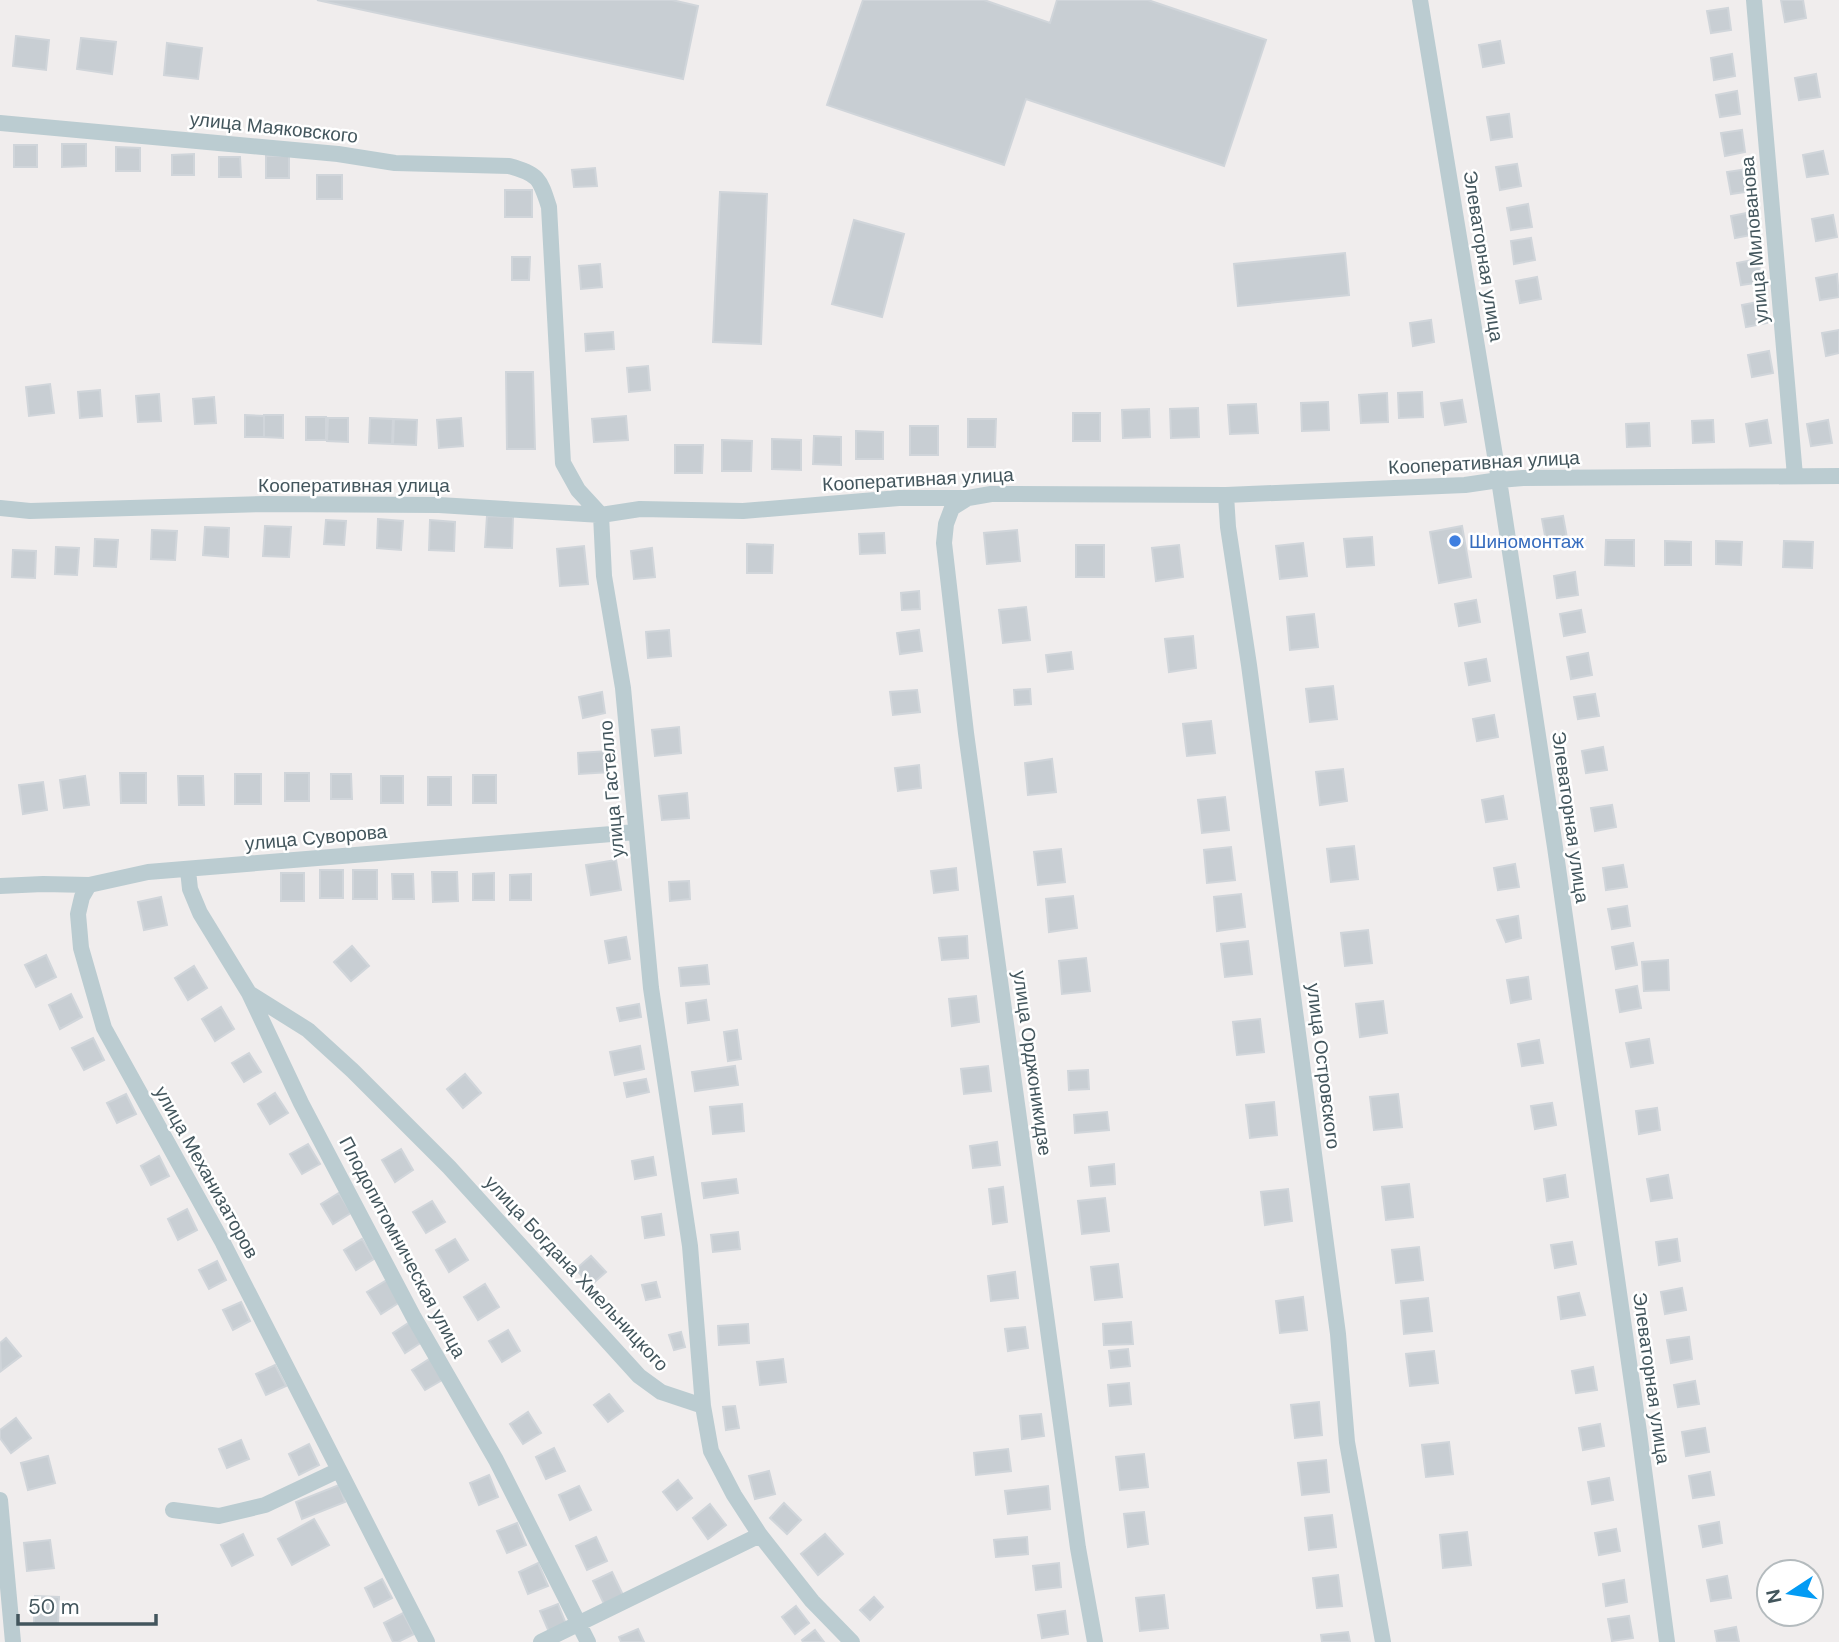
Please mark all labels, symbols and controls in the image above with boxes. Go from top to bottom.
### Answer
street label: улица Маяковского [189,106,359,149]
street label: улица Милованова [1735,155,1774,325]
street label: Элеваторная улица [1458,169,1509,344]
street label: Кооперативная улица [1388,445,1581,480]
street label: Кооперативная улица [822,462,1015,497]
street label: Кооперативная улица [258,473,450,498]
place label: Шиномонтаж [1469,529,1584,554]
marker: Шиномонтаж [1447,533,1463,549]
street label: улица Гастелло [593,719,630,859]
street label: Элеваторная улица [1546,730,1595,905]
street label: улица Суворова [244,819,389,856]
street label: улица Орджоникидзе [1007,969,1058,1157]
street label: улица Островского [1301,982,1346,1150]
street label: улица Механизаторов [149,1082,264,1263]
street label: Плодопитомническая улица [333,1132,472,1363]
street label: улица Богдана Хмельницкого [479,1170,674,1377]
street label: Элеваторная улица [1627,1291,1676,1466]
north arrow [1755,1558,1825,1628]
scale bar [18,1582,156,1626]
text: N [1760,1587,1788,1606]
text: 50 m [28,1593,79,1621]

